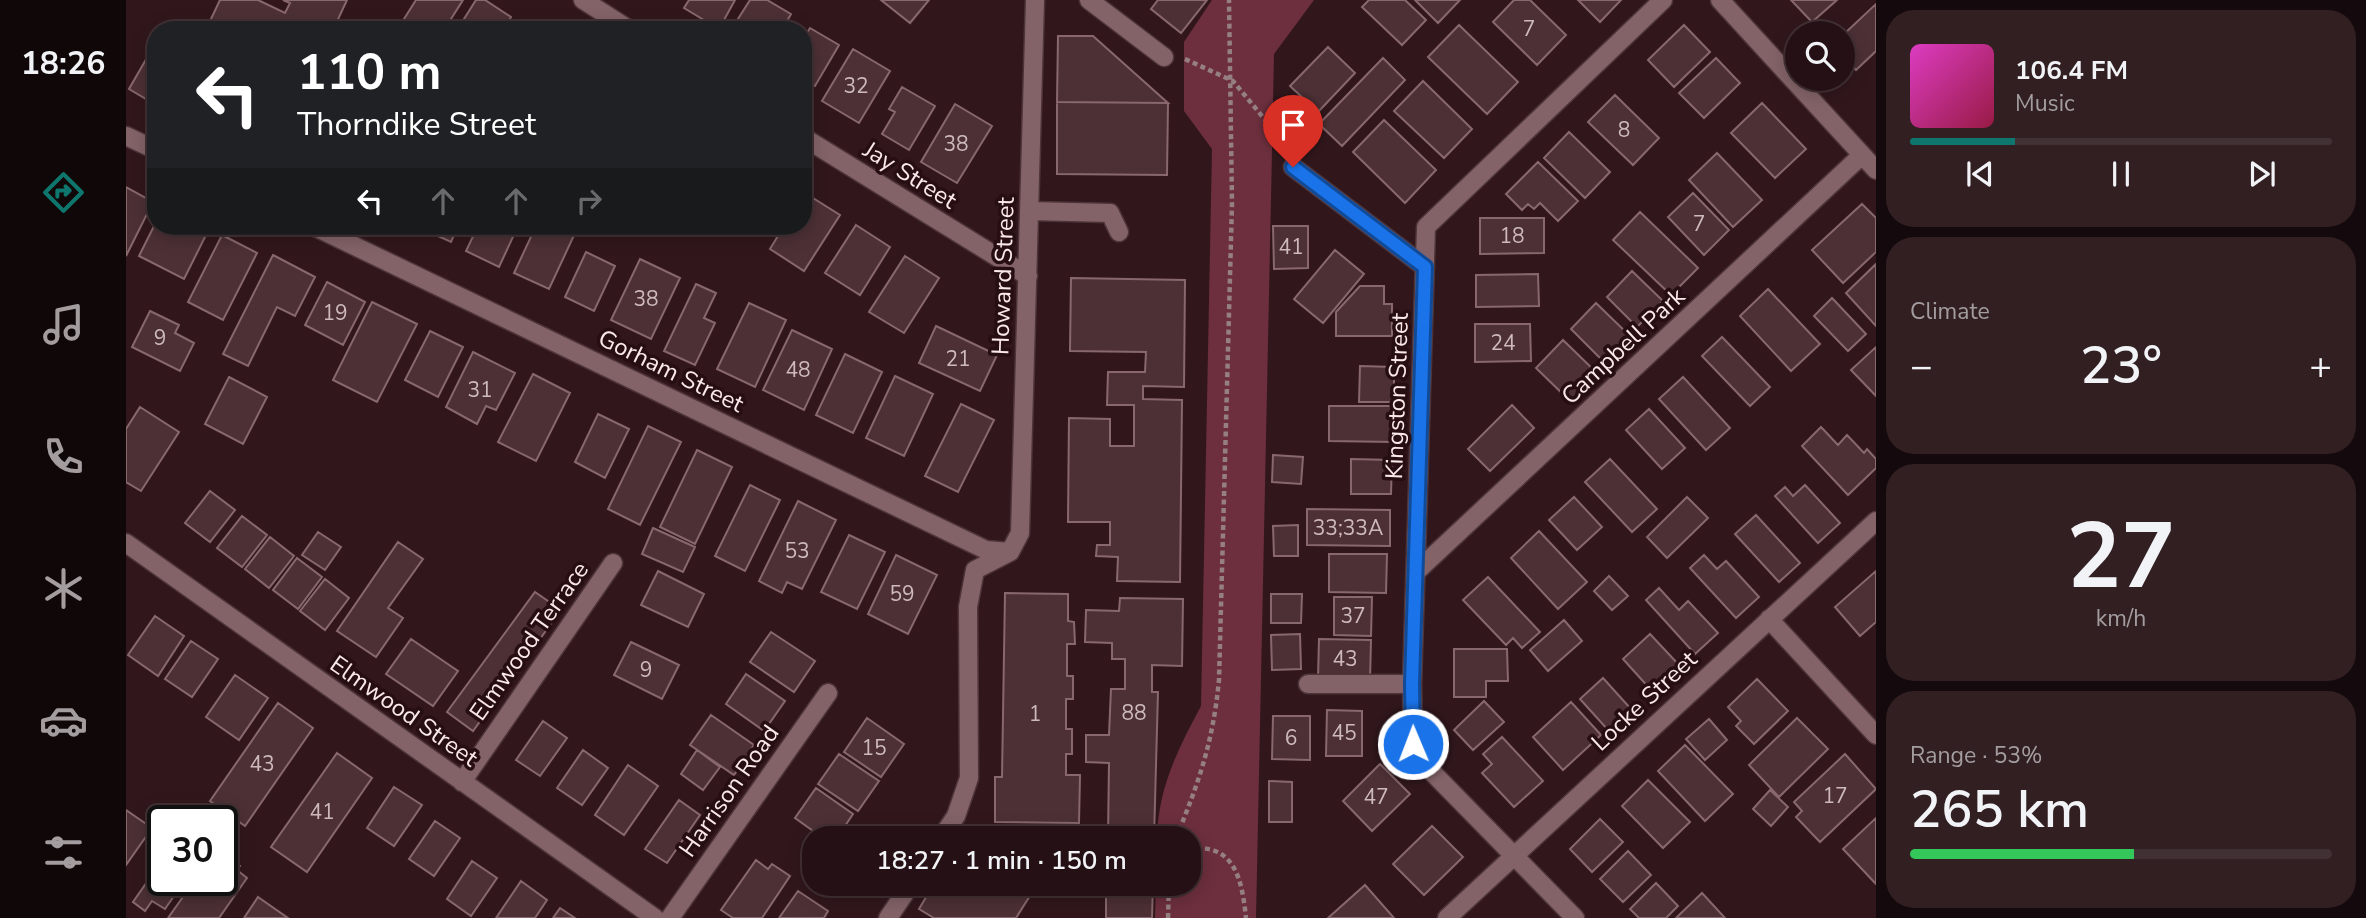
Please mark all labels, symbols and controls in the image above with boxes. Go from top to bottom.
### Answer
house number: 7 [1523,15,1535,43]
map controls [1785,21,1855,91]
button: search [1785,21,1855,91]
text: 110 m [297,39,441,106]
text: 18:26 [21,42,105,85]
icon: left [182,49,273,140]
text: 106.4 FM [2015,53,2128,88]
house number: 32 [843,72,869,100]
text: Music [2015,88,2075,119]
pin [1263,95,1323,167]
text: Thorndike Street [297,103,536,146]
icon: arrive [1274,106,1312,144]
house number: 8 [1618,116,1630,144]
house number: 38 [943,130,969,158]
street label: Jay Street [856,133,963,217]
icon: previous [1961,155,1999,193]
icon: pause [2102,155,2140,193]
icon: next [2243,155,2281,193]
icon: directions [39,168,88,217]
icon: left [351,182,389,220]
icon: ahead [424,182,462,220]
icon: ahead [497,182,535,220]
icon: right [570,182,608,220]
street label: Howard Street [984,196,1022,356]
house number: 7 [1693,210,1705,238]
house number: 18 [1499,222,1525,250]
house number: 41 [1278,233,1304,261]
street label: Campbell Park [1554,280,1692,412]
house number: 38 [633,285,659,313]
text: Climate [1910,296,1990,327]
house number: 19 [322,299,348,327]
icon: music [39,300,88,349]
street label: Kingston Street [1378,312,1416,480]
street label: Gorham Street [593,322,750,420]
house number: 9 [154,324,166,352]
house number: 24 [1490,329,1516,357]
text: 23° [2080,330,2162,401]
text: − [1910,341,1933,392]
text: + [2309,341,2332,392]
house number: 21 [945,345,971,373]
house number: 48 [785,356,811,384]
house number: 31 [467,376,493,404]
icon: phone [39,432,88,481]
text: 27 [2066,495,2176,619]
house number: 33;33A [1313,514,1383,542]
house number: 53 [784,537,810,565]
street label: Elmwood Terrace [462,555,596,727]
icon: climate [39,564,88,613]
house number: 59 [889,580,915,608]
house number: 37 [1340,602,1366,630]
text: km/h [2096,603,2146,634]
street label: Locke Street [1584,643,1704,758]
house number: 43 [1332,645,1358,673]
street label: Elmwood Street [324,648,485,774]
house number: 9 [640,656,652,684]
icon: car [39,696,88,745]
house number: 88 [1121,699,1147,727]
house number: 1 [1029,700,1041,728]
position arrow [1376,707,1450,781]
street label: Harrison Road [672,719,786,863]
house number: 45 [1331,719,1357,747]
house number: 6 [1285,724,1297,752]
house number: 15 [861,734,887,762]
text: Range · 53% [1910,740,2042,771]
house number: 43 [249,750,275,778]
text: 265 km [1910,774,2089,845]
house number: 17 [1822,782,1848,810]
house number: 47 [1363,783,1389,811]
house number: 41 [309,798,335,826]
speed limit sign: 30 [147,805,238,896]
icon: filters [39,828,88,877]
text: 18:27 · 1 min · 150 m [876,843,1127,878]

